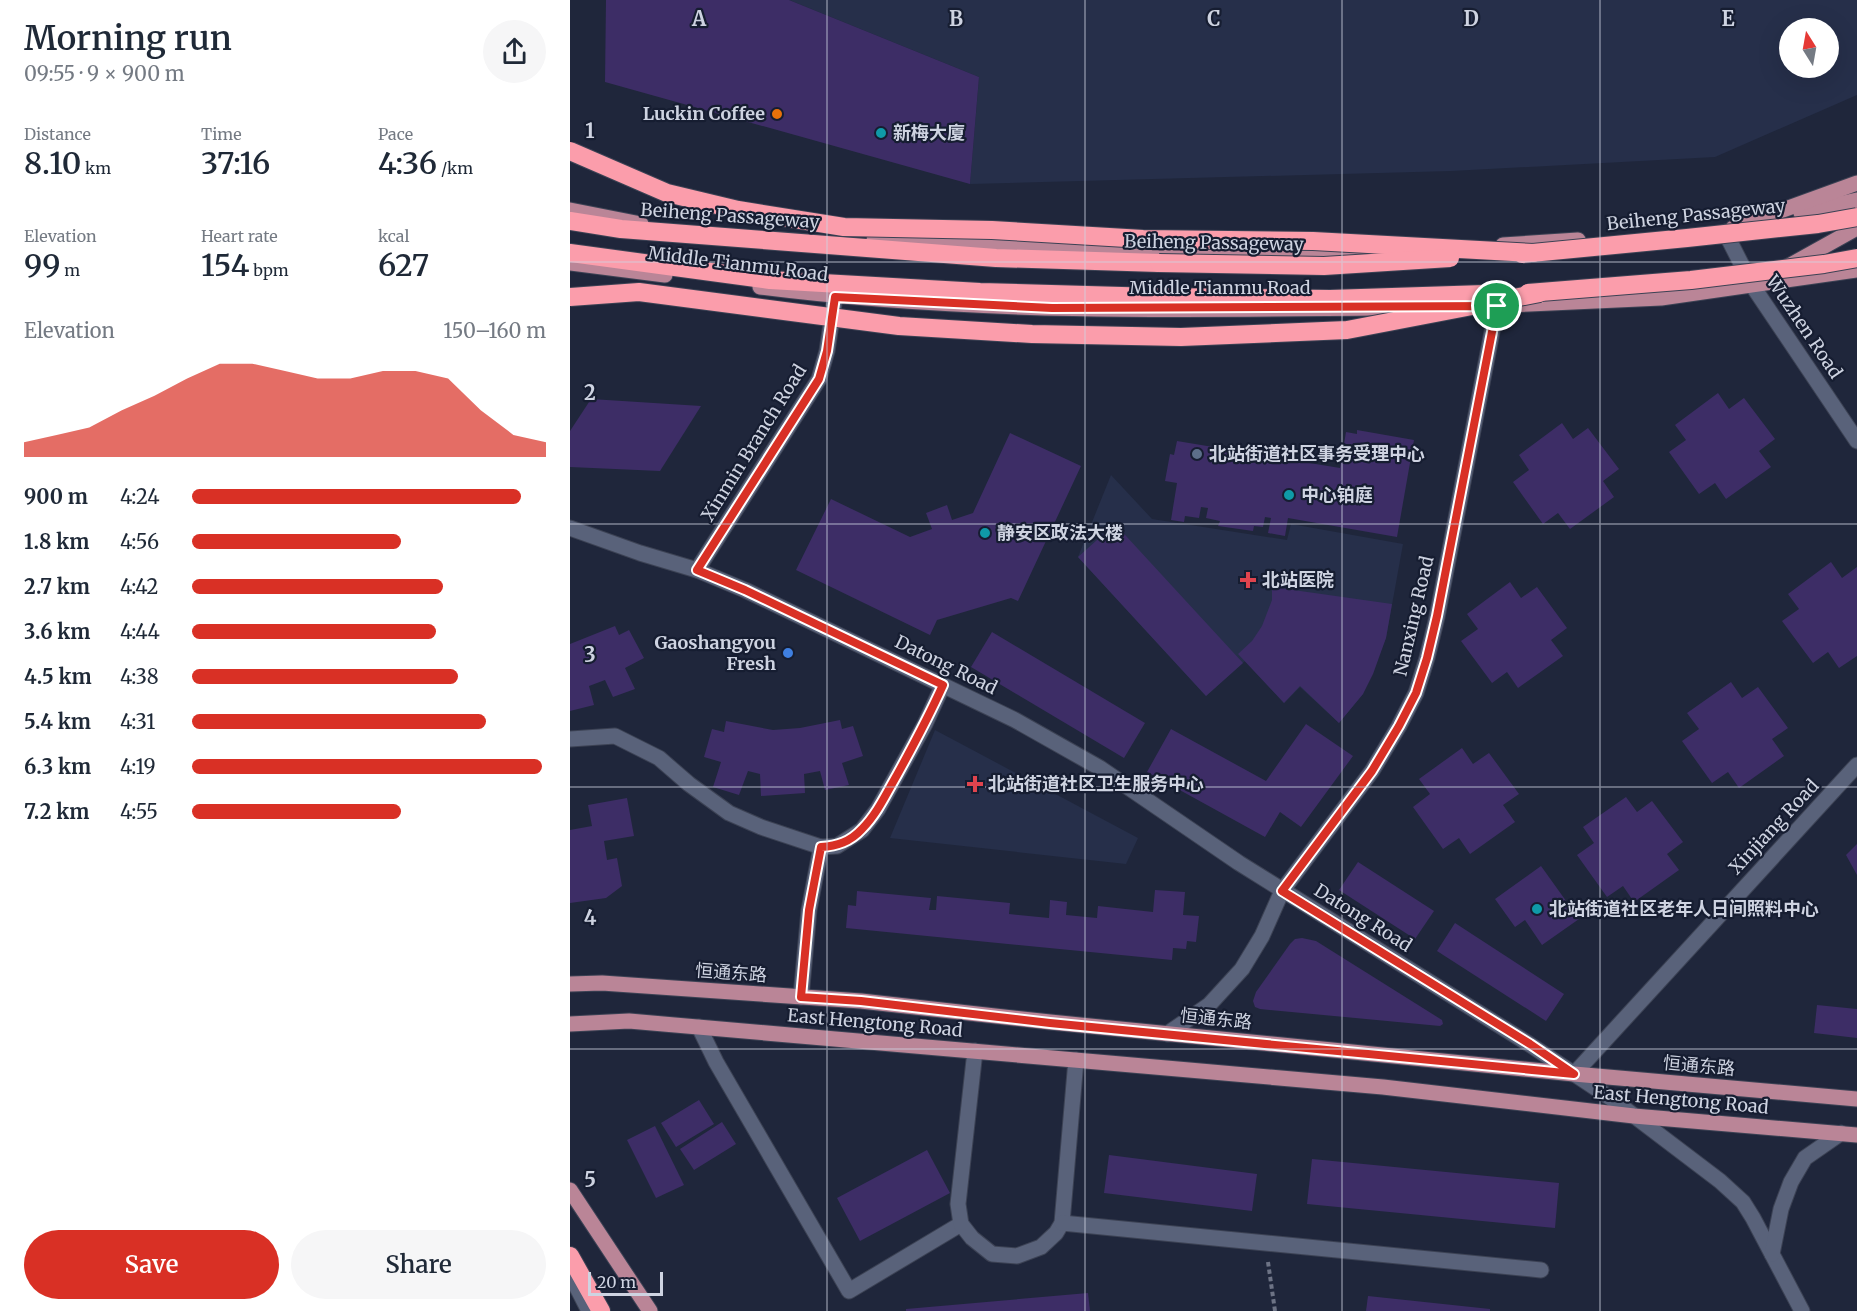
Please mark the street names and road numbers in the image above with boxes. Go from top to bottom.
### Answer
street label: Beiheng Passageway [1605,194,1787,235]
street label: Beiheng Passageway [640,198,821,233]
street label: Beiheng Passageway [1124,229,1305,256]
street label: Middle Tianmu Road [647,241,830,286]
street label: Wuzhen Road [1761,270,1847,383]
street label: Middle Tianmu Road [1129,276,1311,299]
street label: Xinmin Branch Road [696,360,811,525]
street label: Nanxing Road [1389,553,1439,678]
street label: Datong Road [891,630,1001,699]
street label: Xinjiang Road [1724,774,1824,879]
street label: Datong Road [1310,878,1416,957]
street label: 恒通东路 [694,959,768,986]
street label: East Hengtong Road [786,1003,964,1042]
street label: 恒通东路 [1179,1003,1253,1034]
street label: 恒通东路 [1662,1051,1736,1080]
street label: East Hengtong Road [1592,1080,1770,1119]

